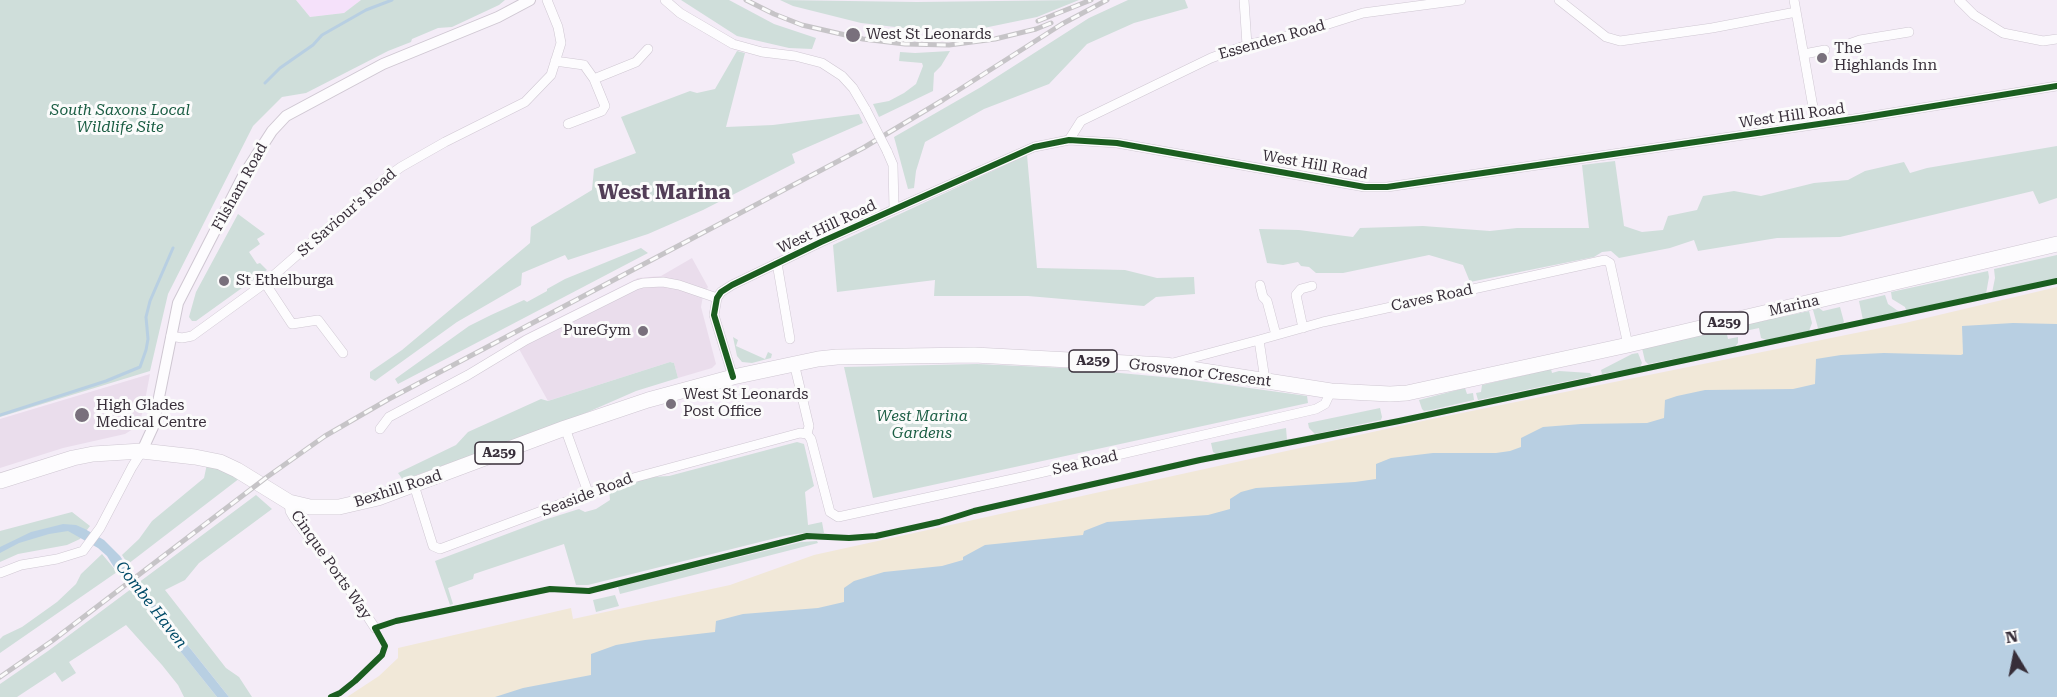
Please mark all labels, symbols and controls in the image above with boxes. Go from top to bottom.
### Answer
street label: Essenden Road [1217,16,1327,64]
marker: West St Leonards [844,26,862,44]
place label: West St Leonards [866,26,991,44]
place label: The Highlands Inn [1834,40,1937,75]
marker: The Highlands Inn [1815,51,1829,65]
street label: West Hill Road [1738,100,1846,132]
park label: South Saxons Local Wildlife Site [50,102,190,137]
street label: Filsham Road [208,140,272,234]
street label: West Hill Road [1261,147,1369,183]
street label: St Saviour's Road [294,165,400,261]
district label: West Marina [597,180,731,206]
street label: West Hill Road [775,196,879,258]
place label: St Ethelburga [236,272,334,290]
marker: St Ethelburga [217,274,231,288]
street label: Caves Road [1390,281,1474,315]
street label: Marina [1767,291,1821,321]
road number: A259 [1700,312,1748,334]
place label: PureGym [563,322,631,340]
marker: PureGym [636,324,650,338]
road number: A259 [1069,350,1117,372]
street label: Grosvenor Crescent [1128,355,1272,391]
place label: West St Leonards Post Office [683,386,808,421]
place label: High Glades Medical Centre [96,397,206,432]
marker: West St Leonards Post Office [664,397,678,411]
marker: High Glades Medical Centre [73,406,91,424]
park label: West Marina Gardens [876,408,968,443]
road number: A259 [475,442,523,464]
street label: Sea Road [1051,447,1119,479]
street label: Bexhill Road [352,466,444,512]
street label: Seaside Road [539,469,635,521]
street label: Cinque Ports Way [287,507,375,623]
water label: Combe Haven [111,558,191,652]
north arrow [1985,625,2045,685]
text: N [2004,626,2019,647]

